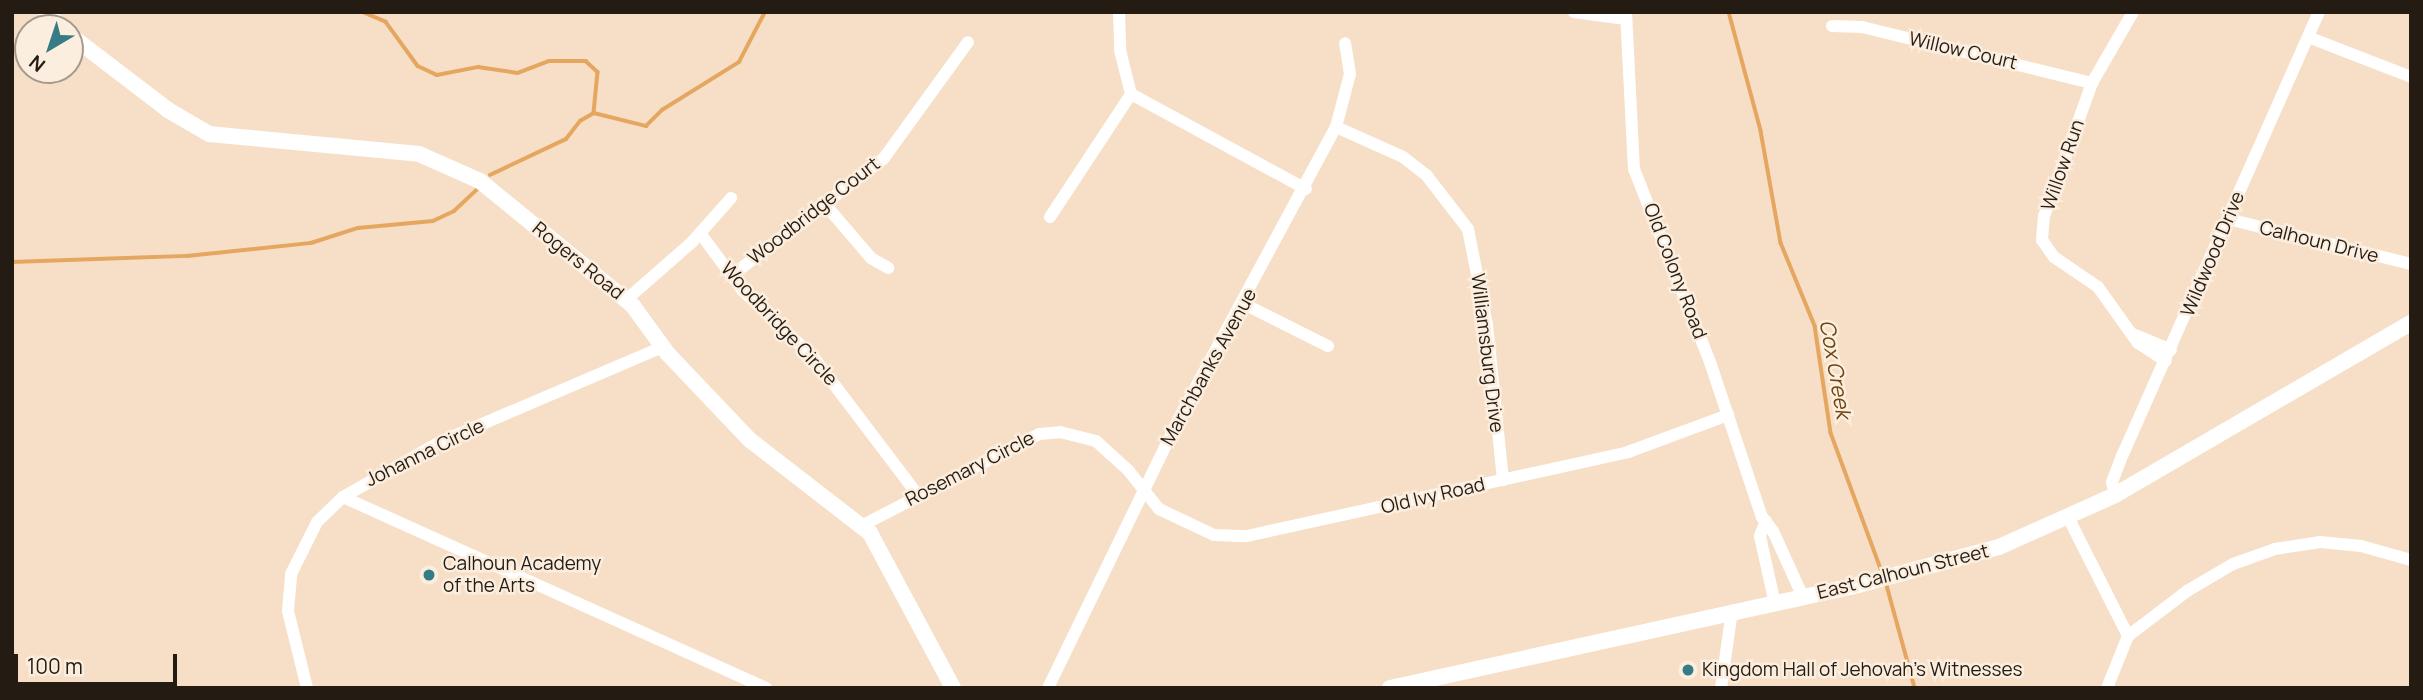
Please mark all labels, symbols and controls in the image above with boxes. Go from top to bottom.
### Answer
north arrow [14,14,84,84]
street label: Willow Court [1907,27,2019,75]
text: N [24,49,51,78]
street label: Willow Run [2037,117,2089,213]
street label: Woodbridge Court [744,152,884,270]
street label: Wildwood Drive [2176,188,2250,320]
street label: Old Colony Road [1639,200,1711,342]
street label: Calhoun Drive [2257,216,2381,268]
street label: Rogers Road [528,217,628,305]
street label: Woodbridge Circle [716,257,842,391]
street label: Williamsburg Drive [1466,272,1508,434]
street label: Marchbanks Avenue [1156,284,1262,450]
water label: Cox Creek [1815,318,1857,420]
street label: Johanna Circle [362,414,488,492]
street label: Rosemary Circle [902,427,1038,511]
street label: Old Ivy Road [1379,473,1487,519]
street label: East Calhoun Street [1815,540,1991,604]
place label: Calhoun Academy of the Arts [443,553,601,597]
marker: Calhoun Academy of the Arts [421,567,437,583]
scale bar [18,640,180,684]
text: 100 m [27,652,83,680]
place label: Kingdom Hall of Jehovah’s Witnesses [1702,659,2023,681]
marker: Kingdom Hall of Jehovah’s Witnesses [1680,662,1696,678]

